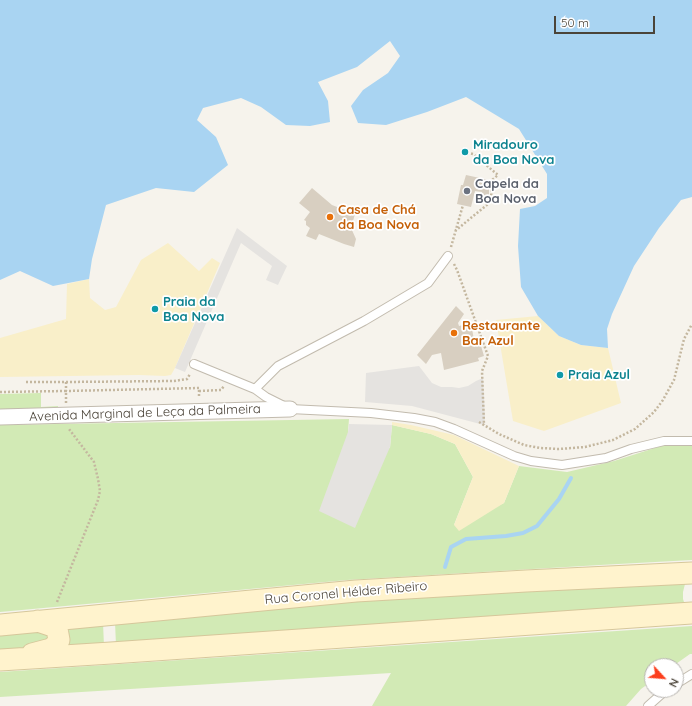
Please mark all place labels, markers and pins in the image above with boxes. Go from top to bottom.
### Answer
place label: Miradouro da Boa Nova [473,137,554,168]
marker: Miradouro da Boa Nova [460,147,470,157]
place label: Capela da Boa Nova [475,176,539,207]
marker: Capela da Boa Nova [462,186,472,196]
place label: Casa de Chá da Boa Nova [338,202,419,233]
marker: Casa de Chá da Boa Nova [325,212,335,222]
place label: Praia da Boa Nova [163,294,224,325]
marker: Praia da Boa Nova [150,304,160,314]
place label: Restaurante Bar Azul [462,318,540,349]
marker: Restaurante Bar Azul [449,328,459,338]
place label: Praia Azul [568,367,630,383]
marker: Praia Azul [555,370,565,380]

